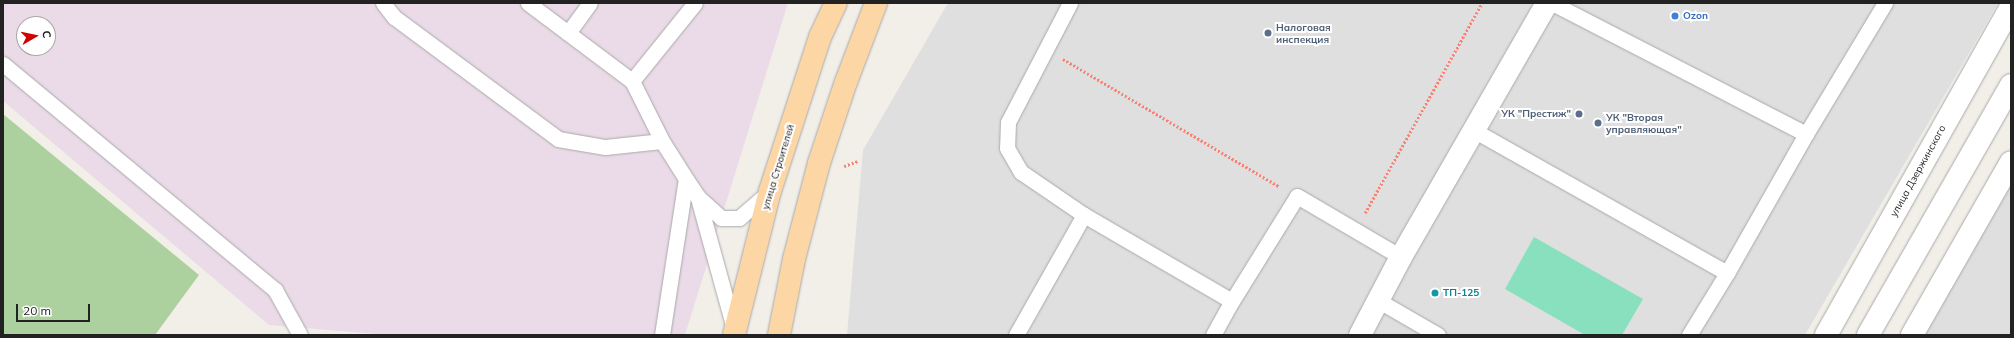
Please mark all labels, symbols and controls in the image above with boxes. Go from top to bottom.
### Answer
place label: Ozon [1683,10,1708,22]
marker: Ozon [1670,11,1680,21]
north arrow [16,16,56,56]
place label: Налоговая инспекция [1276,21,1331,44]
marker: Налоговая инспекция [1263,28,1273,38]
text: С [39,29,54,39]
place label: УК "Престиж" [1501,108,1571,120]
marker: УК "Престиж" [1574,109,1584,119]
place label: УК "Вторая управляющая" [1606,111,1682,134]
marker: УК "Вторая управляющая" [1593,118,1603,128]
street label: улица Строителей [759,123,797,211]
street label: улица Дзержинского [1888,123,1948,219]
place label: ТП-125 [1443,287,1479,299]
marker: ТП-125 [1430,288,1440,298]
scale bar [18,296,92,322]
text: 20 m [23,303,51,318]

